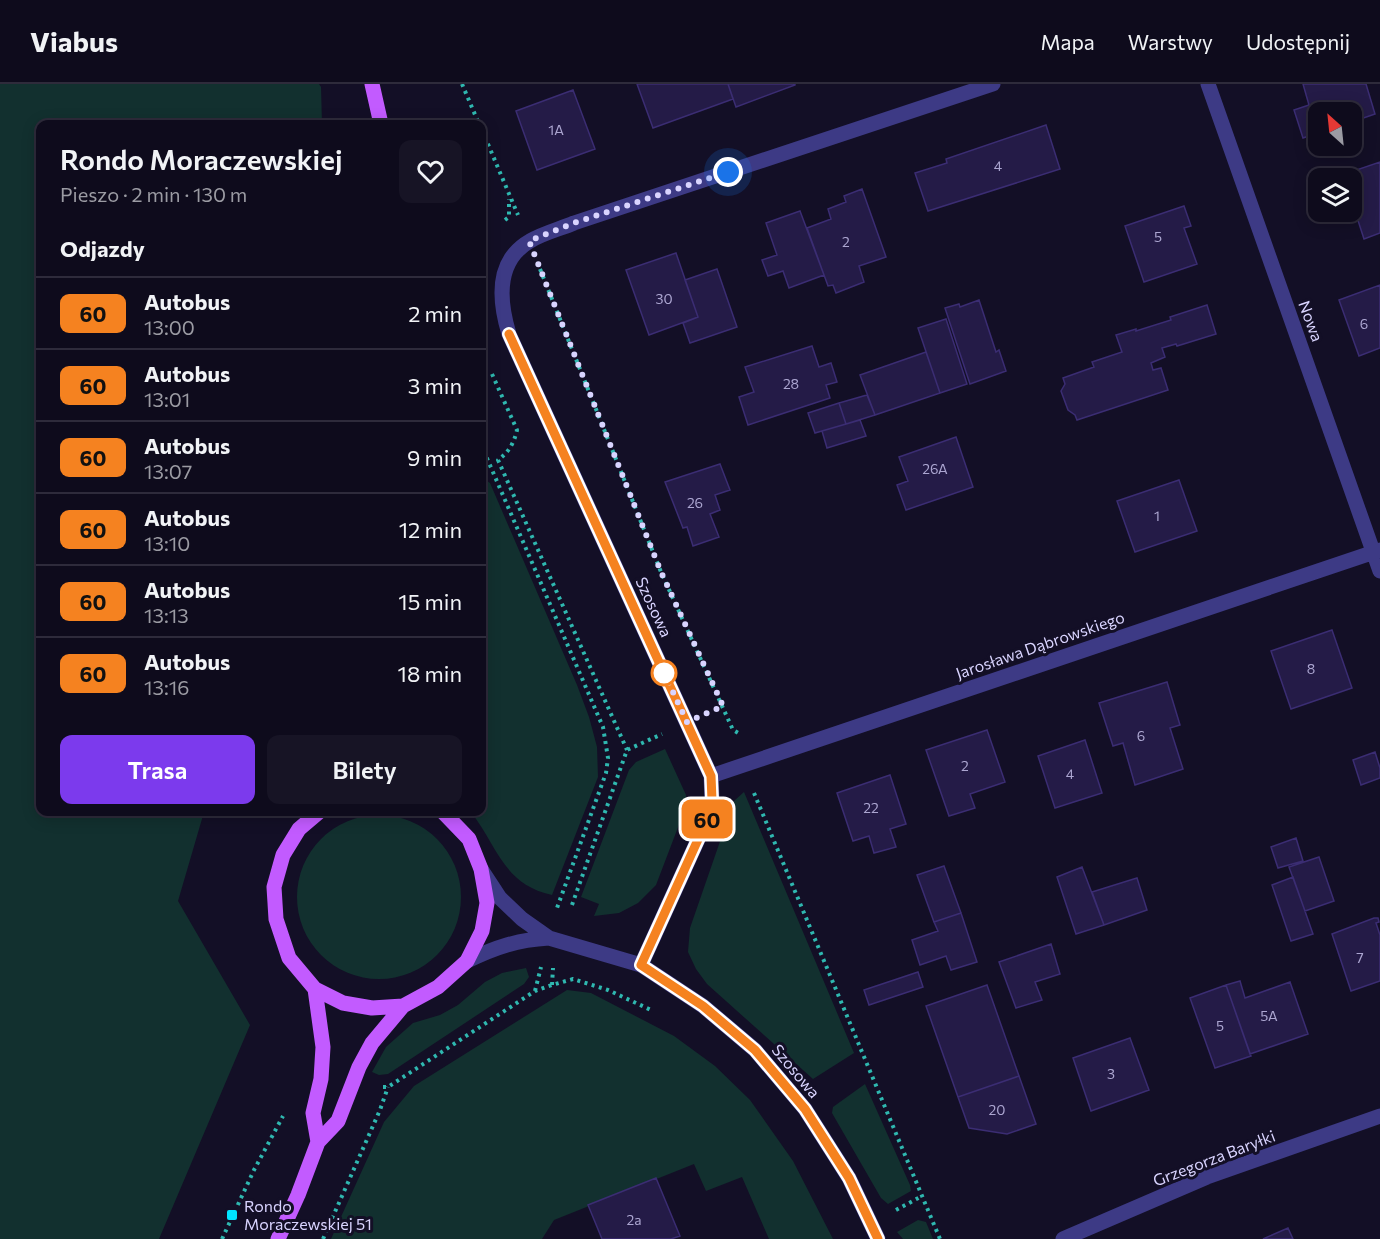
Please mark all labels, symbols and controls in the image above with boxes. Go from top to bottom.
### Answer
text: Viabus [30,24,118,58]
text: Mapa [1041,29,1095,54]
text: Warstwy [1128,29,1213,54]
text: Udostępnij [1246,29,1350,54]
north arrow [1308,102,1362,156]
map controls [1308,102,1362,222]
house number: 1A [548,121,564,138]
button: heart [399,140,462,203]
text: Rondo Moraczewskiej [60,142,343,176]
your location [713,157,743,187]
house number: 4 [994,157,1003,174]
button: layers [1308,168,1362,222]
text: Pieszo · 2 min · 130 m [60,182,247,206]
house number: 5 [1154,228,1162,245]
house number: 2 [842,233,850,250]
text: Odjazdy [60,235,145,262]
text: Autobus [144,288,230,315]
house number: 30 [655,290,673,307]
street label: Nowa [1295,298,1328,344]
text: 2 min [408,300,462,327]
text: 60 [80,301,106,326]
text: 13:00 [144,315,195,339]
house number: 6 [1360,315,1368,332]
text: Autobus [144,360,230,387]
text: 3 min [408,372,462,399]
text: 60 [80,373,106,398]
house number: 28 [783,375,799,392]
text: 13:01 [144,387,190,411]
text: Autobus [144,432,230,459]
text: 9 min [407,444,462,471]
text: 60 [80,445,106,470]
text: 13:07 [144,459,192,483]
house number: 26A [922,460,948,477]
house number: 26 [687,494,703,511]
text: Autobus [144,504,230,531]
house number: 1 [1154,507,1160,524]
text: 12 min [399,516,462,543]
text: 60 [80,517,106,542]
text: 13:10 [144,531,190,555]
street label: Szosowa [632,574,677,640]
text: Autobus [144,576,230,603]
text: 15 min [398,588,462,615]
text: 60 [80,589,106,614]
text: 13:13 [144,603,189,627]
street label: Jarosława Dąbrowskiego [953,607,1127,682]
text: Autobus [144,648,230,675]
text: 18 min [398,660,462,687]
unlabelled marker [651,660,677,686]
house number: 8 [1307,660,1315,677]
text: 60 [80,661,106,686]
text: 13:16 [144,675,189,699]
house number: 6 [1137,727,1145,744]
button: Trasa [60,735,255,804]
button: Bilety [267,735,462,804]
house number: 2 [961,757,969,774]
house number: 4 [1066,765,1075,782]
house number: 22 [863,799,879,816]
line badge: 60 [680,800,734,838]
text: 60 [694,807,720,832]
house number: 7 [1356,949,1364,966]
house number: 5A [1260,1007,1278,1024]
house number: 5 [1216,1017,1224,1034]
street label: Szosowa [768,1040,824,1101]
house number: 3 [1107,1065,1115,1082]
house number: 20 [989,1101,1005,1118]
street label: Grzegorza Baryłki [1150,1125,1278,1190]
place label: Rondo Moraczewskiej 51 [244,1196,372,1233]
marker: Rondo Moraczewskiej 51 [225,1208,239,1222]
house number: 2a [626,1211,642,1228]

